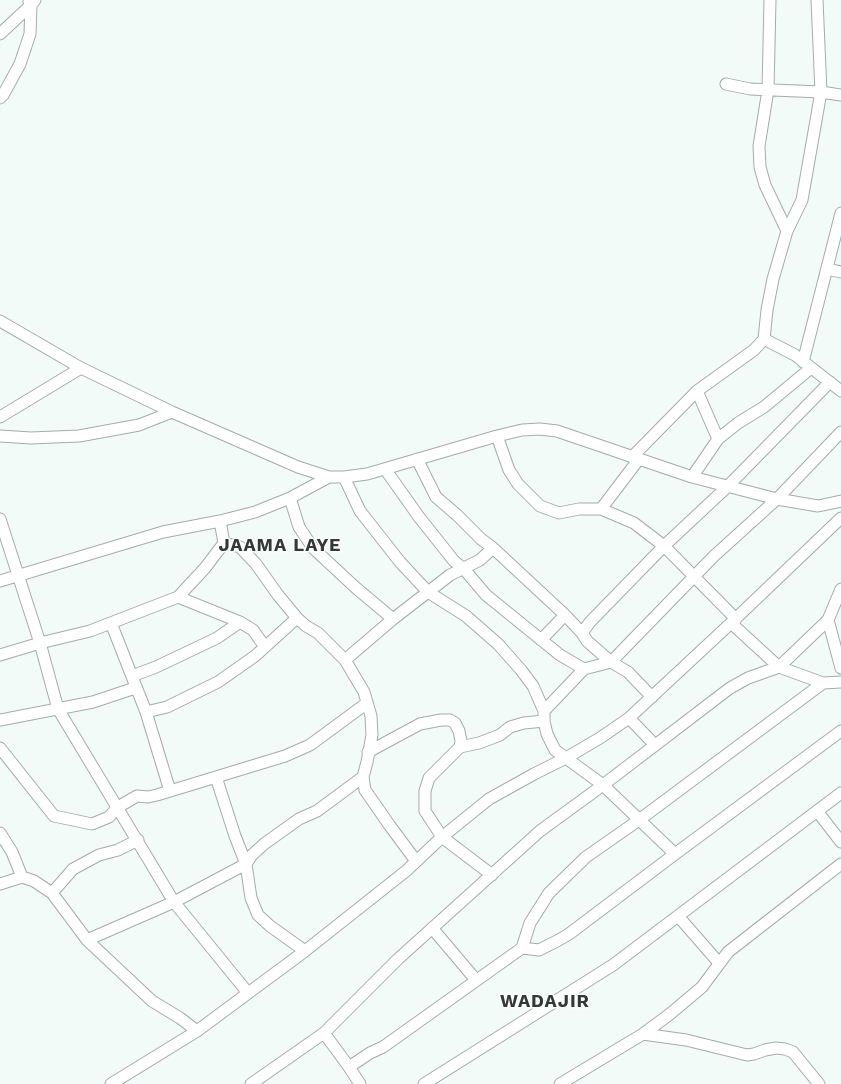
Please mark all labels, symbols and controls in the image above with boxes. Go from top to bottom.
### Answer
district label: JAAMA LAYE [219,535,341,557]
district label: WADAJIR [500,991,590,1013]

